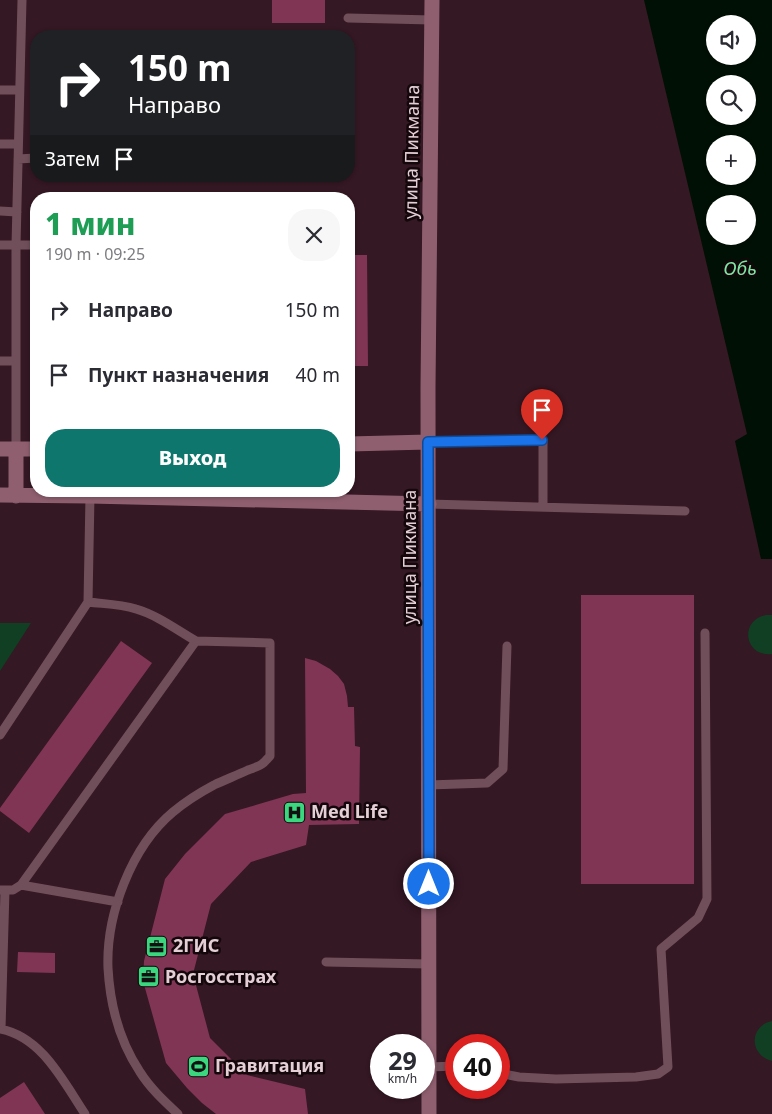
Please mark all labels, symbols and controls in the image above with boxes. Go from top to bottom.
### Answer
map controls [706,15,756,245]
button: sound [706,15,756,65]
text: 150 m [128,44,231,91]
icon: right [45,50,110,115]
button: search [706,75,756,125]
street label: улица Пикмана [398,85,424,219]
text: Направо [128,89,221,119]
button: + [706,135,756,185]
icon: arrive [110,145,138,173]
text: Затем [45,146,100,172]
button: − [706,195,756,245]
text: 1 мин [45,203,136,244]
button: close [288,209,340,261]
text: 190 m · 09:25 [45,243,145,265]
water label: Обь [723,255,757,281]
icon: right [45,296,73,324]
text: Направо [88,297,173,323]
text: 150 m [285,297,340,323]
icon: arrive [45,361,73,389]
text: Пункт назначения [88,362,269,388]
text: 40 m [296,362,340,388]
pin [521,389,563,440]
icon: arrive [528,396,556,424]
button: Выход [45,429,340,487]
street label: улица Пикмана [397,490,421,624]
place label: Med Life [311,799,388,823]
hospital icon: Med Life [283,800,307,824]
position arrow [402,857,454,909]
place label: 2ГИС [173,933,219,957]
office icon: 2ГИС [145,934,169,958]
place label: Росгосстрах [165,964,277,988]
office icon: Росгосстрах [137,965,161,989]
speed limit sign: 40 [445,1034,510,1099]
text: 29 [388,1043,417,1077]
place label: Гравитация [215,1053,324,1077]
sports icon: Гравитация [187,1054,211,1078]
text: km/h [388,1070,417,1087]

